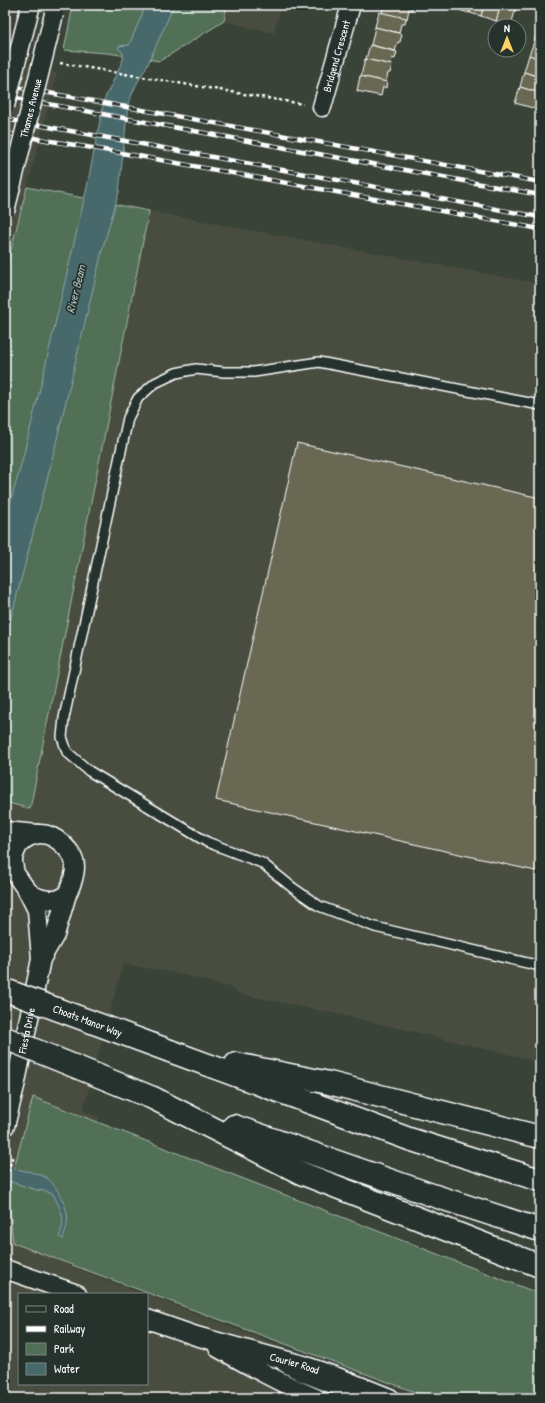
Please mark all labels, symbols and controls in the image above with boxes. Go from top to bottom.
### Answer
street label: Bridgend Crescent [320,18,353,94]
north arrow [487,18,527,58]
text: N [504,21,510,35]
street label: Thames Avenue [16,76,45,139]
water label: River Beam [61,262,90,315]
street label: Choats Manor Way [51,1001,124,1040]
street label: Fiesta Drive [15,1006,38,1056]
legend [18,1293,148,1385]
text: Road [54,1300,74,1317]
text: Railway [54,1320,85,1337]
text: Park [54,1340,74,1357]
street label: Courier Road [268,1349,322,1377]
text: Water [54,1360,80,1377]

